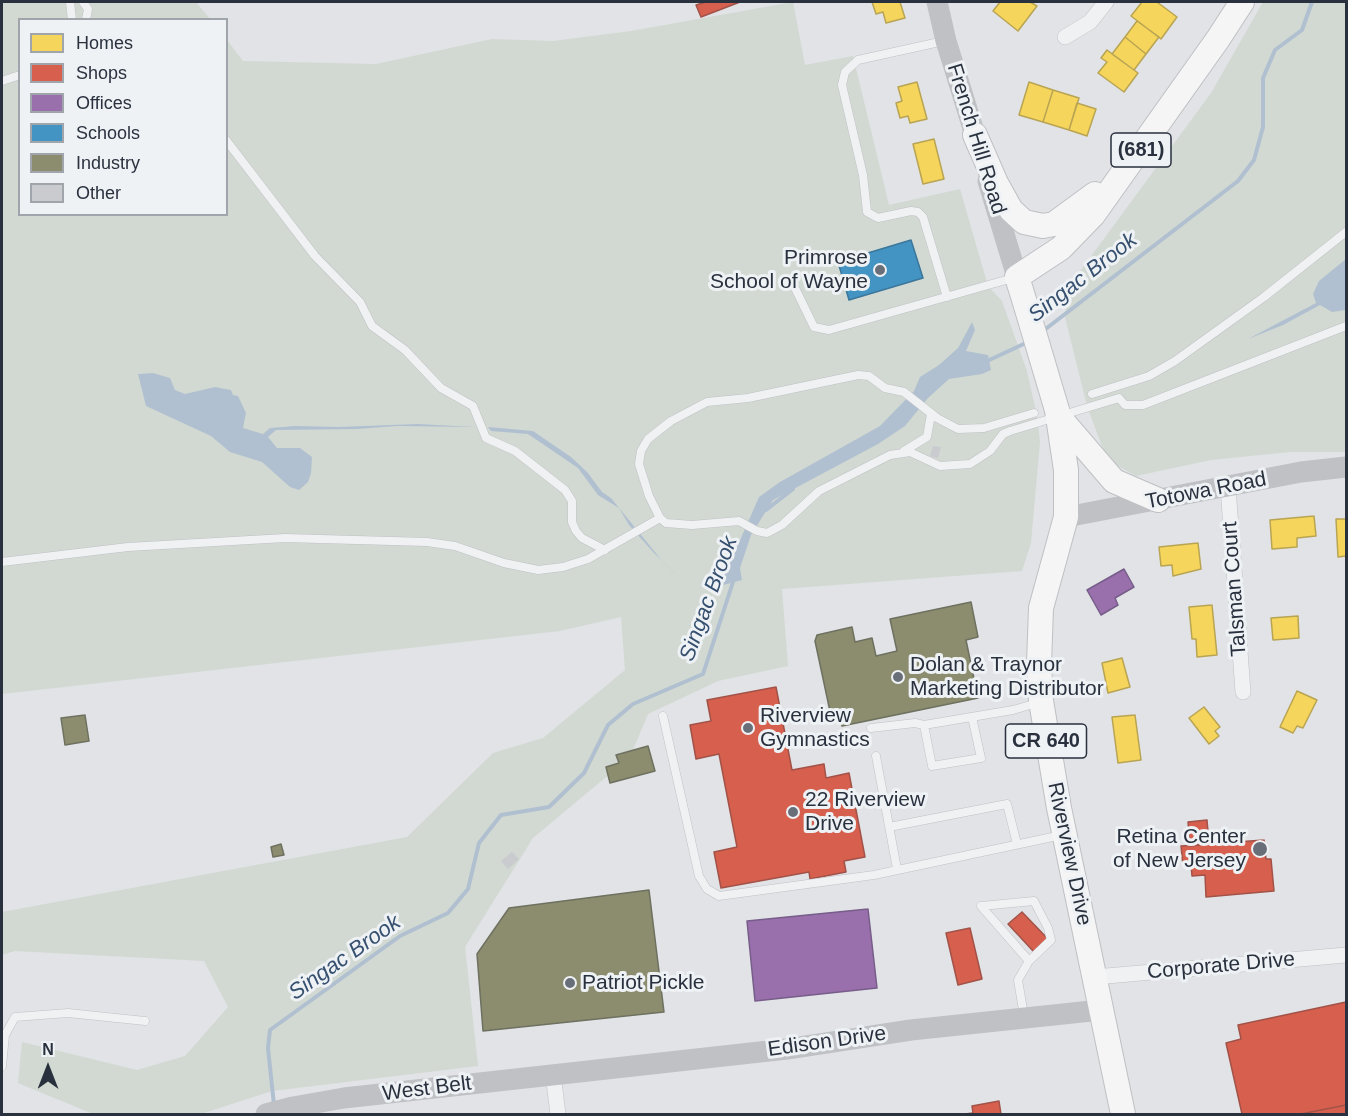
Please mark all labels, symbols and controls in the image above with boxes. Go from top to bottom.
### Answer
legend [18,18,228,216]
text: Homes [76,33,133,53]
street label: French Hill Road [941,61,1011,217]
text: Shops [76,63,127,83]
text: Offices [76,93,132,113]
text: Schools [76,123,140,143]
road number: (681) [1111,133,1171,167]
text: Industry [76,153,140,173]
text: Other [76,183,121,203]
water label: Singac Brook [1023,227,1143,329]
place label: Primrose School of Wayne [710,245,868,295]
marker: Primrose School of Wayne [873,263,887,277]
street label: Totowa Road [1143,467,1269,515]
street label: Talsman Court [1218,521,1252,657]
water label: Singac Brook [674,533,744,665]
place label: Dolan & Traynor Marketing Distributor [910,652,1104,702]
marker: Dolan & Traynor Marketing Distributor [891,670,905,684]
place label: Riverview Gymnastics [760,703,870,753]
marker: Riverview Gymnastics [741,721,755,735]
road number: CR 640 [1006,724,1086,758]
street label: Riverview Drive [1042,780,1096,928]
place label: 22 Riverview Drive [805,787,925,837]
marker: 22 Riverview Drive [786,805,800,819]
place label: Retina Center of New Jersey [1113,824,1246,874]
marker: Retina Center of New Jersey [1251,840,1269,858]
water label: Singac Brook [284,910,406,1006]
street label: Corporate Drive [1146,947,1296,985]
place label: Patriot Pickle [582,970,705,996]
marker: Patriot Pickle [563,976,577,990]
street label: Edison Drive [766,1021,888,1063]
north arrow [18,1038,78,1098]
text: N [42,1041,54,1058]
street label: West Belt [381,1071,473,1107]

